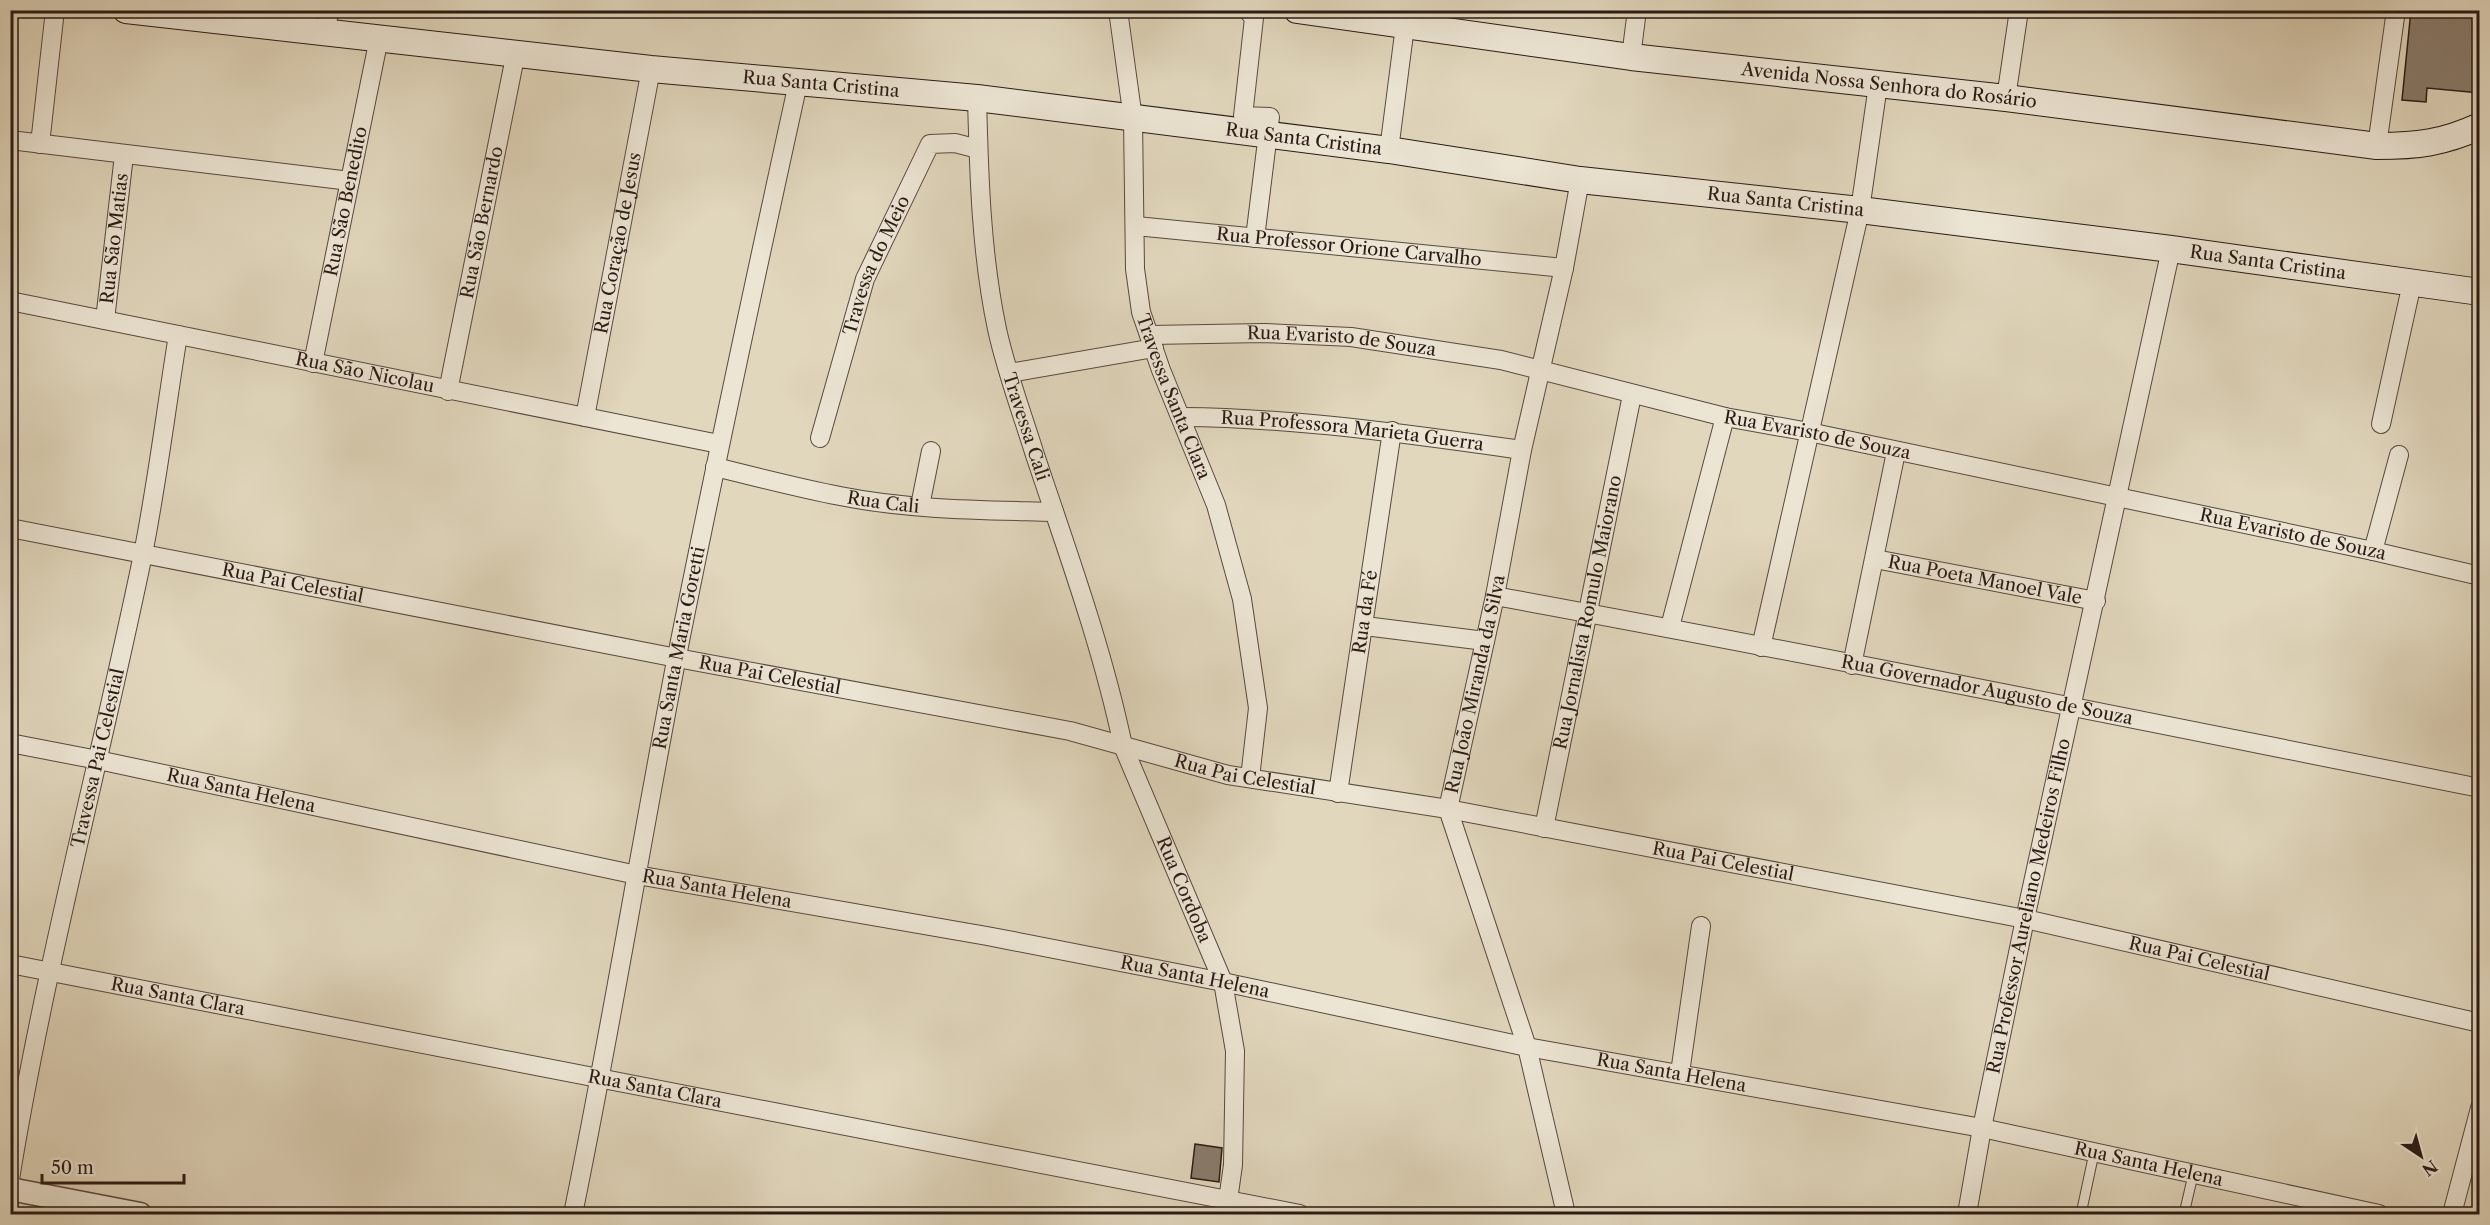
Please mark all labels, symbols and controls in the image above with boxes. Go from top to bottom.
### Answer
street label: Avenida Nossa Senhora do Rosário [1739,58,2038,113]
street label: Rua Santa Cristina [742,66,901,102]
street label: Rua Santa Cristina [1224,118,1384,160]
street label: Rua São Benedito [320,124,372,278]
street label: Rua São Bernardo [456,144,508,300]
street label: Rua Coração de Jesus [590,151,646,336]
street label: Rua São Matias [96,172,133,305]
street label: Rua Santa Cristina [1706,183,1866,221]
street label: Travessa do Meio [839,192,915,338]
street label: Rua Professor Orione Carvalho [1215,223,1483,271]
street label: Rua Santa Cristina [2188,241,2348,284]
street label: Travessa Santa Clara [1131,311,1216,483]
street label: Rua Evaristo de Souza [1247,322,1438,361]
street label: Rua São Nicolau [294,348,436,397]
street label: Travessa Cali [998,370,1054,484]
street label: Rua Evaristo de Souza [1722,406,1913,464]
street label: Rua Professora Marieta Guerra [1220,407,1486,456]
street label: Rua Jornalista Romulo Maiorano [1549,473,1626,752]
street label: Rua Cali [845,487,921,518]
street label: Rua Evaristo de Souza [2198,504,2389,565]
street label: Rua Santa Maria Goretti [649,544,710,751]
street label: Rua Poeta Manoel Vale [1886,551,2084,609]
street label: Rua Pai Celestial [220,559,365,608]
street label: Rua da Fé [1348,569,1382,655]
street label: Rua João Miranda da Silva [1441,573,1510,796]
street label: Rua Pai Celestial [697,651,843,699]
street label: Rua Governador Augusto de Souza [1839,651,2135,730]
street label: Travessa Pai Celestial [67,666,129,850]
street label: Rua Professor Aureliano Medeiros Filho [1982,736,2075,1076]
street label: Rua Pai Celestial [1172,750,1317,799]
street label: Rua Santa Helena [165,764,318,817]
street label: Rua Cordoba [1152,833,1216,946]
street label: Rua Pai Celestial [1651,837,1796,886]
street label: Rua Santa Helena [640,865,794,913]
street label: Rua Pai Celestial [2127,932,2272,986]
street label: Rua Santa Helena [1119,951,1272,1003]
street label: Rua Santa Clara [109,973,247,1020]
street label: Rua Santa Helena [1595,1049,1748,1097]
street label: Rua Santa Clara [586,1065,724,1113]
north arrow [2391,1126,2451,1186]
street label: Rua Santa Helena [2072,1137,2226,1191]
scale bar [42,1147,184,1185]
text: N [2418,1156,2441,1180]
text: 50 m [51,1157,94,1179]

